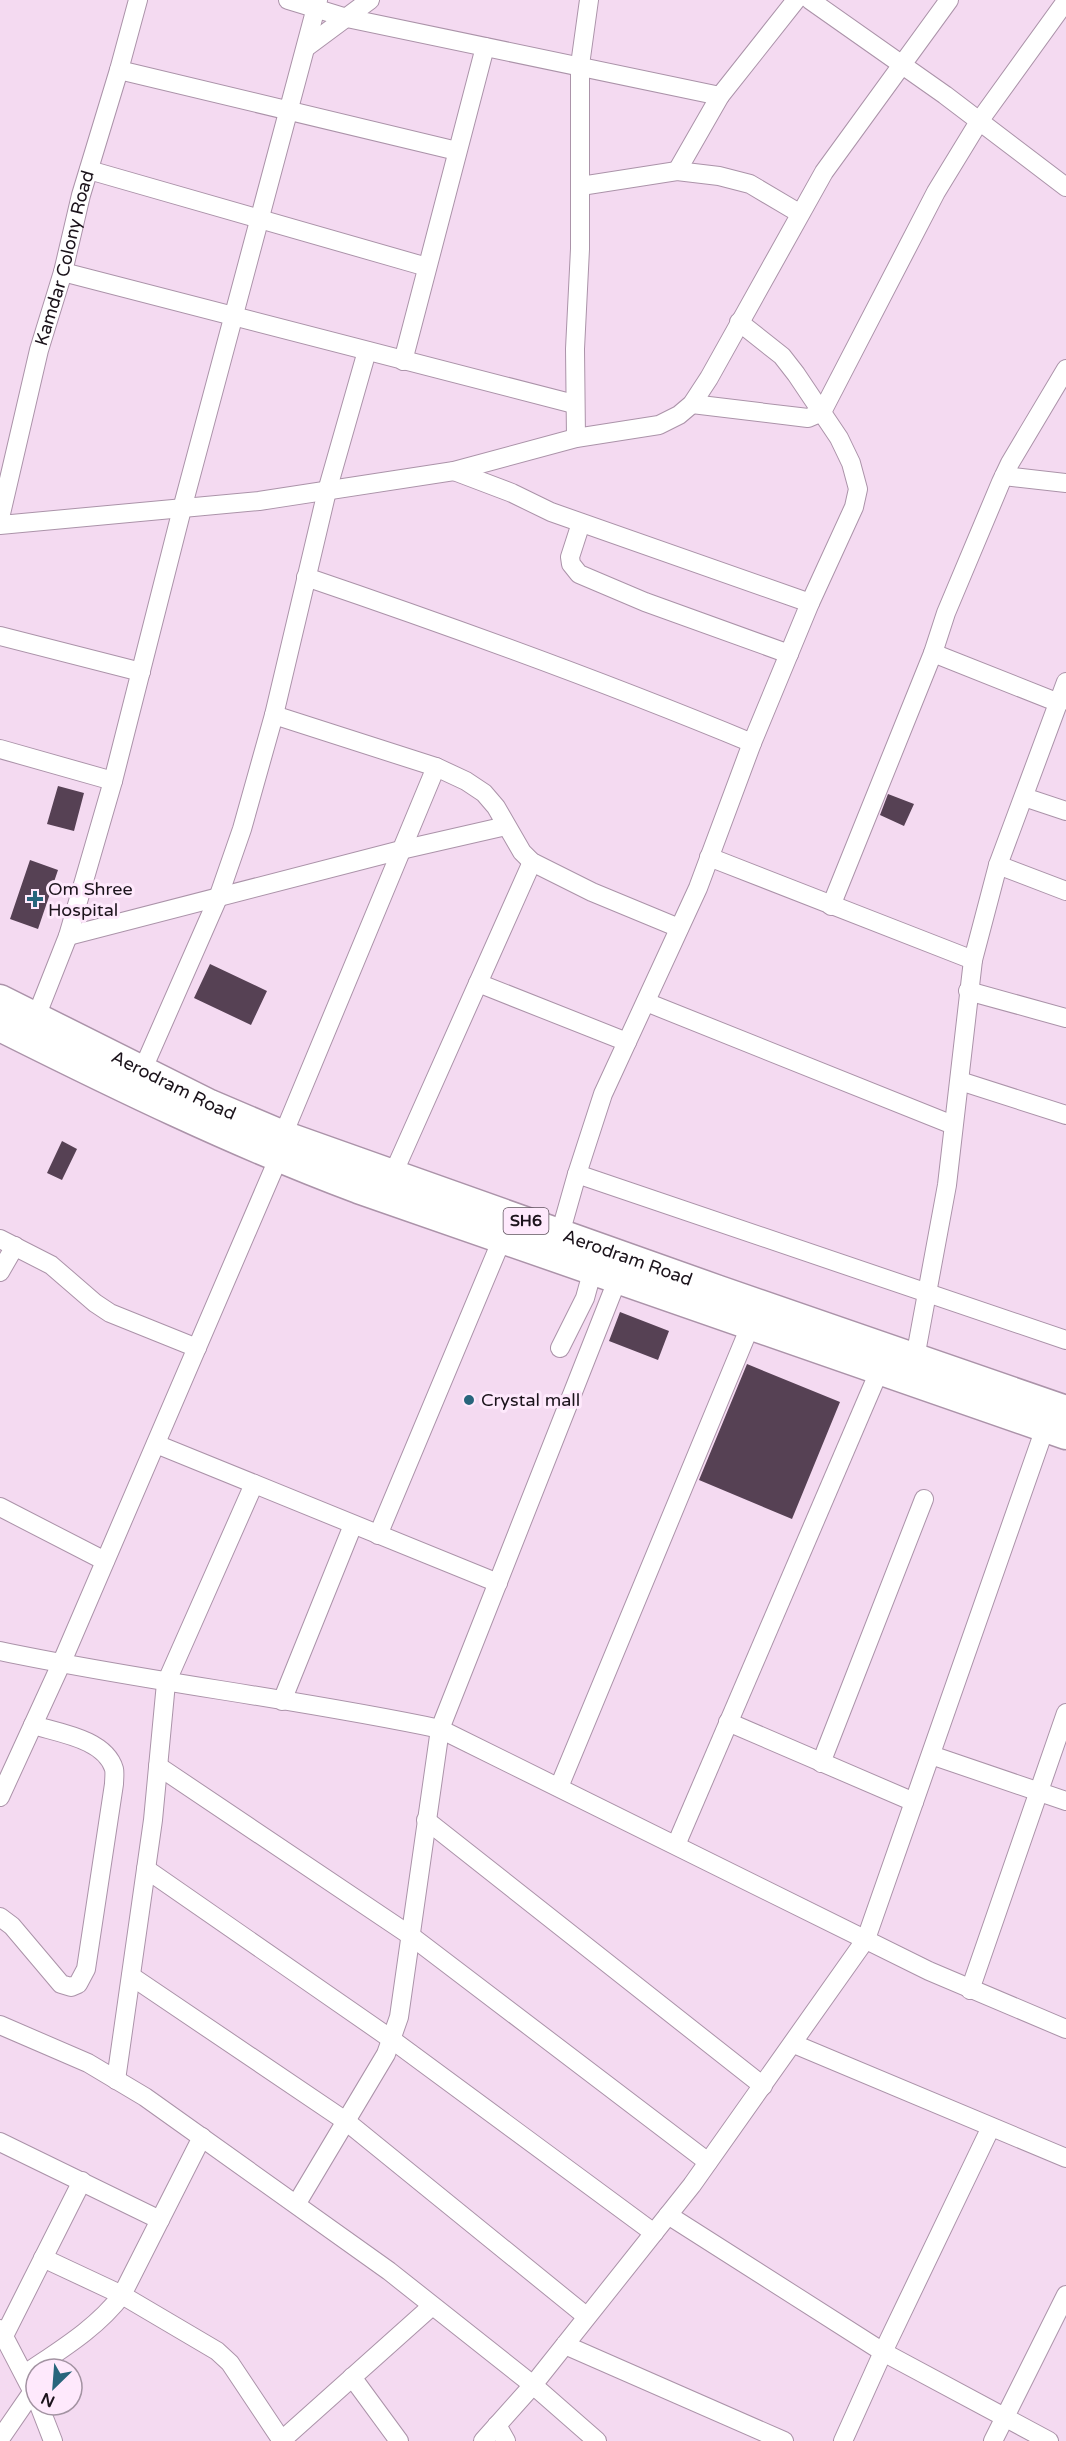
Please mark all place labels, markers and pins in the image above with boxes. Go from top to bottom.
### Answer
place label: Om Shree Hospital [48,878,133,921]
marker: Om Shree Hospital [26,890,44,908]
place label: Crystal mall [481,1389,580,1411]
marker: Crystal mall [462,1393,476,1407]

